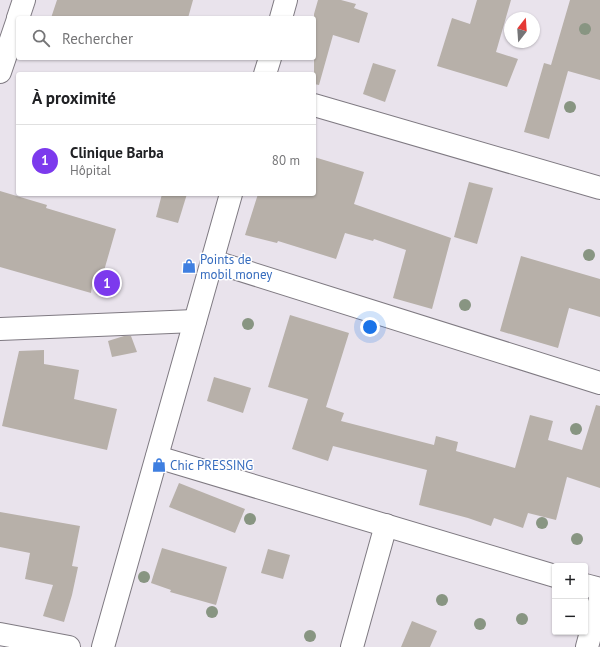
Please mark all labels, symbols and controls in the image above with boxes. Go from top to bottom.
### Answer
north arrow [504,12,540,48]
search box [16,16,316,60]
icon: search [30,27,52,49]
text: Rechercher [62,29,133,48]
text: À proximité [32,87,116,109]
text: Clinique Barba [70,143,164,162]
text: 1 [41,152,49,169]
text: 80 m [272,152,300,169]
text: Hôpital [70,162,111,179]
place label: Points de mobil money [200,251,272,283]
shop icon: Points de mobil money [181,258,197,274]
pin: 1 [94,268,120,298]
your location [360,317,380,337]
shop icon: Chic PRESSING [151,457,167,473]
place label: Chic PRESSING [170,457,253,474]
map controls [552,563,588,635]
button: + [552,563,588,599]
button: − [552,599,588,635]

